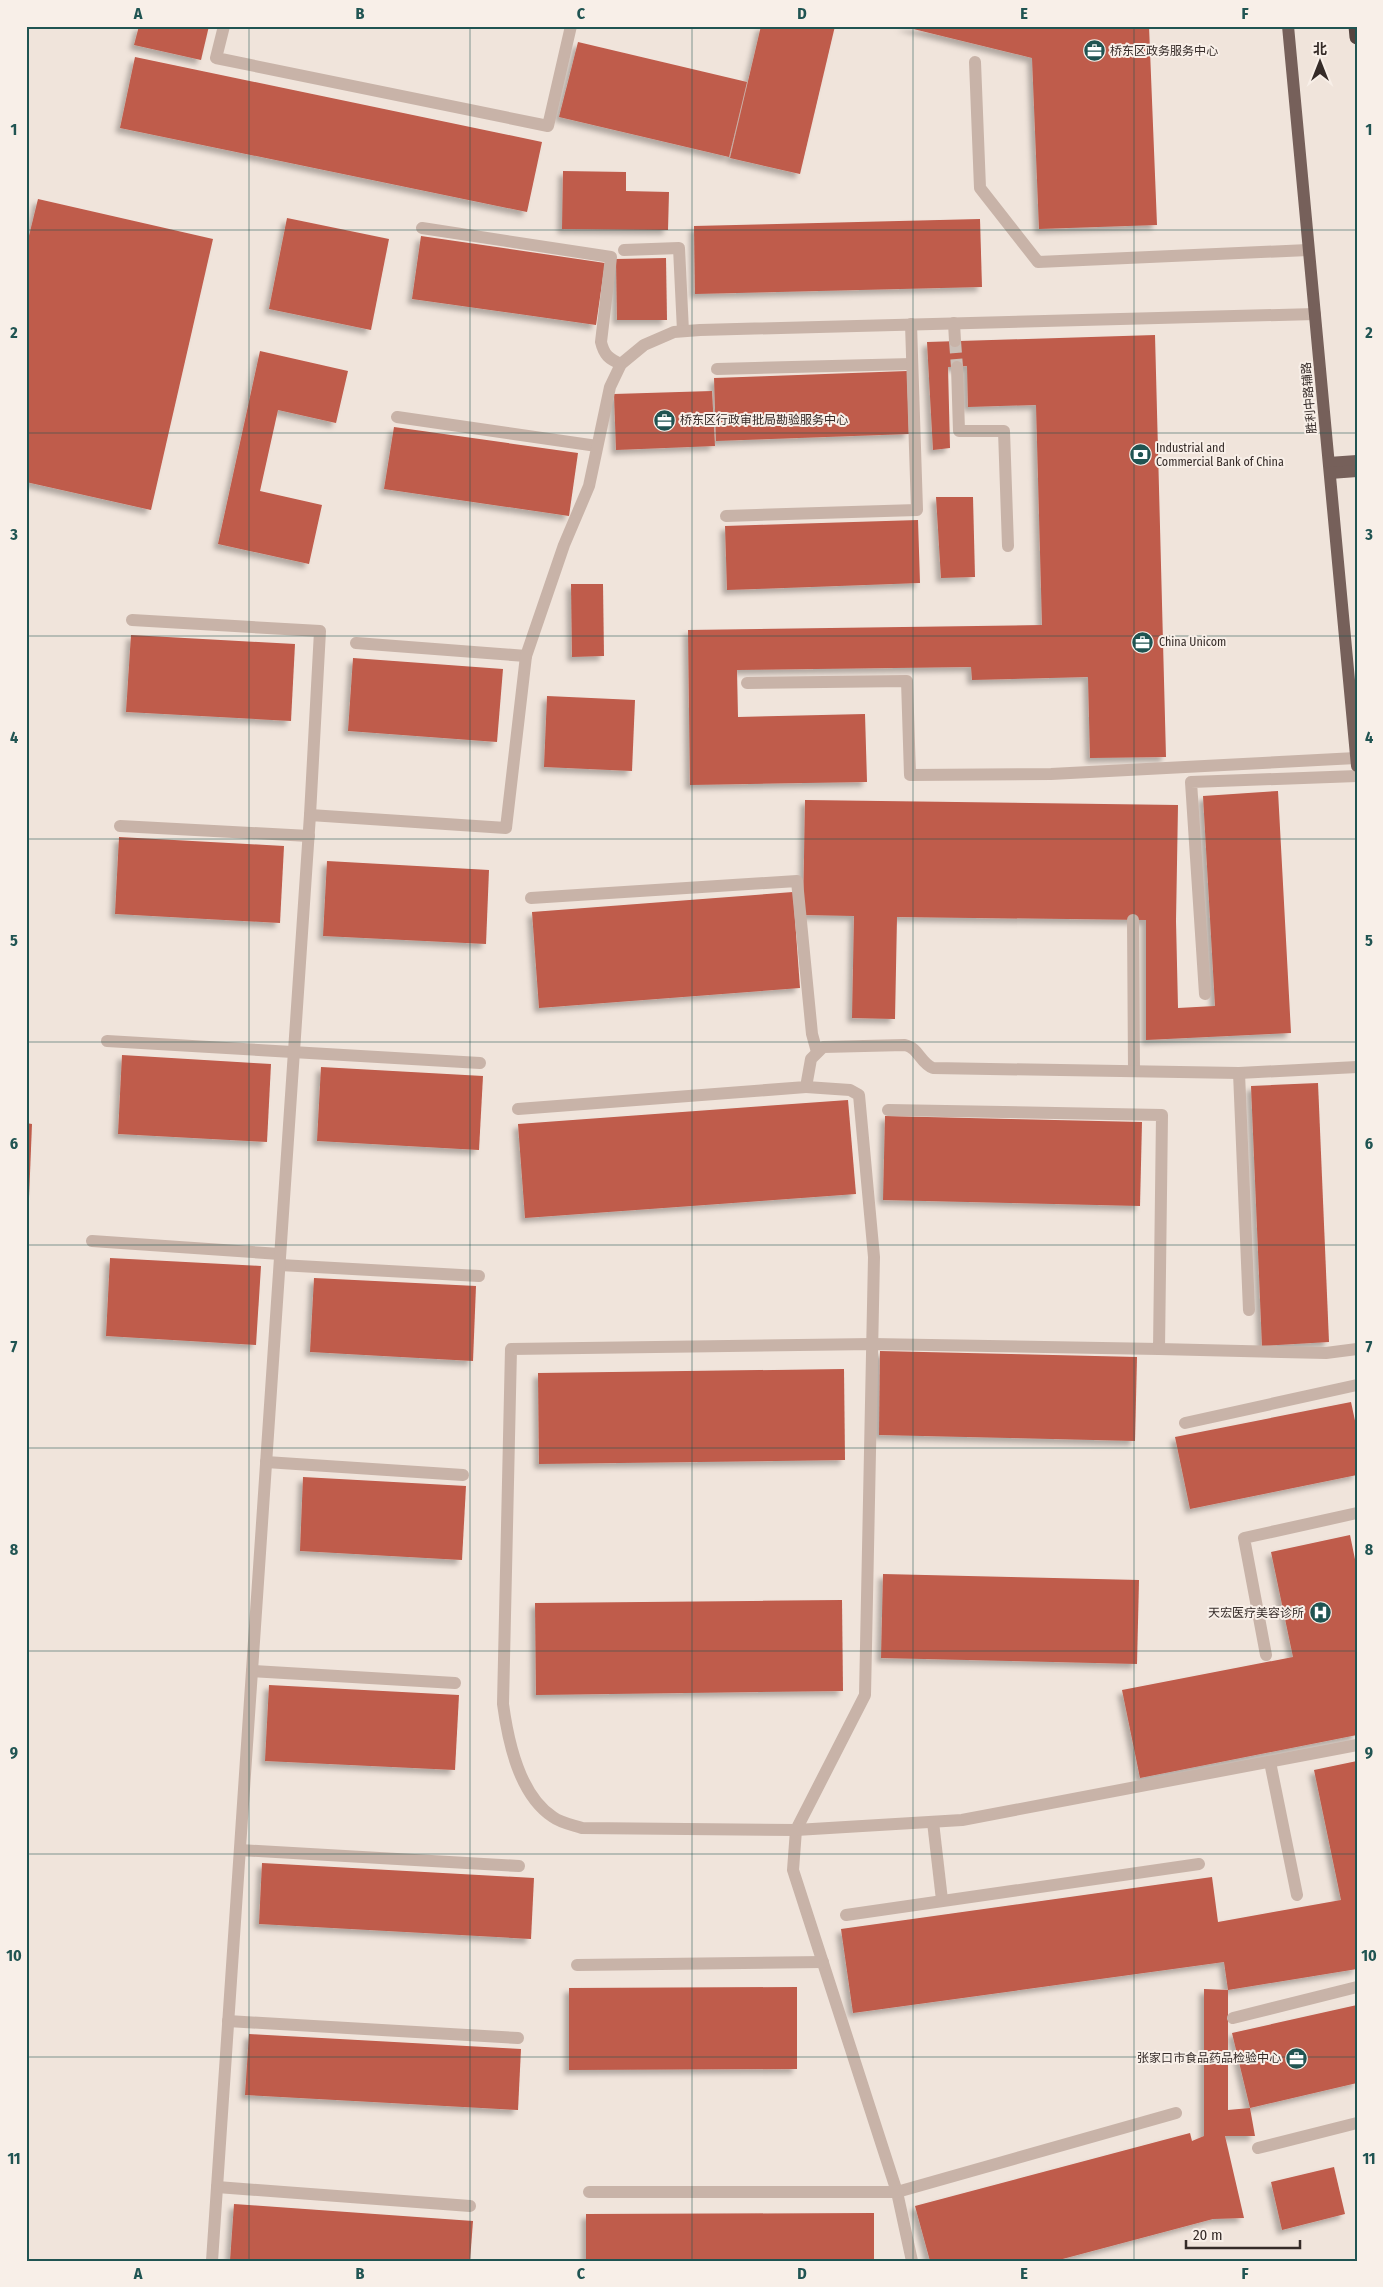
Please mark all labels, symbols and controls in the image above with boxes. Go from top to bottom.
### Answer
text: A [133,4,143,23]
text: B [356,4,365,23]
text: C [577,4,586,23]
text: D [797,4,807,23]
text: E [1020,4,1028,23]
text: F [1241,4,1249,23]
north arrow [1296,38,1346,88]
office icon: 桥东区政务服务中心 [1082,39,1106,63]
text: 北 [1313,41,1327,58]
place label: 桥东区政务服务中心 [1110,44,1218,58]
text: 1 [11,120,17,139]
text: 1 [1366,120,1372,139]
text: 2 [9,323,18,342]
text: 2 [1364,323,1373,342]
street label: 胜利中路辅路 [1299,362,1319,434]
office icon: 桥东区行政审批局勘验服务中心 [652,408,676,432]
place label: 桥东区行政审批局勘验服务中心 [680,413,848,427]
place label: Industrial and Commercial Bank of China [1156,441,1284,469]
bank icon: Industrial and Commercial Bank of China [1128,443,1152,467]
text: 3 [9,525,18,544]
text: 3 [1364,525,1373,544]
office icon: China Unicom [1131,630,1155,654]
place label: China Unicom [1159,635,1226,649]
text: 4 [10,728,18,747]
text: 4 [1365,728,1373,747]
text: 5 [10,931,18,950]
text: 5 [1365,931,1373,950]
text: 6 [10,1134,18,1153]
text: 6 [1365,1134,1373,1153]
text: 7 [11,1337,18,1356]
text: 7 [1366,1337,1373,1356]
text: 8 [10,1540,19,1559]
text: 8 [1365,1540,1374,1559]
hospital icon: 天宏医疗美容诊所 [1308,1601,1332,1625]
place label: 天宏医疗美容诊所 [1208,1606,1304,1620]
text: 9 [10,1743,18,1762]
text: 9 [1365,1743,1373,1762]
text: 10 [6,1946,22,1965]
text: 10 [1361,1946,1377,1965]
office icon: 张家口市食品药品检验中心 [1285,2046,1309,2070]
place label: 张家口市食品药品检验中心 [1137,2051,1281,2065]
text: 11 [7,2149,21,2168]
text: 11 [1362,2149,1376,2168]
scale bar [1186,2217,1299,2249]
text: 20 m [1193,2226,1223,2244]
text: A [133,2264,143,2283]
text: B [356,2264,365,2283]
text: C [577,2264,586,2283]
text: D [797,2264,807,2283]
text: E [1020,2264,1028,2283]
text: F [1241,2264,1249,2283]

